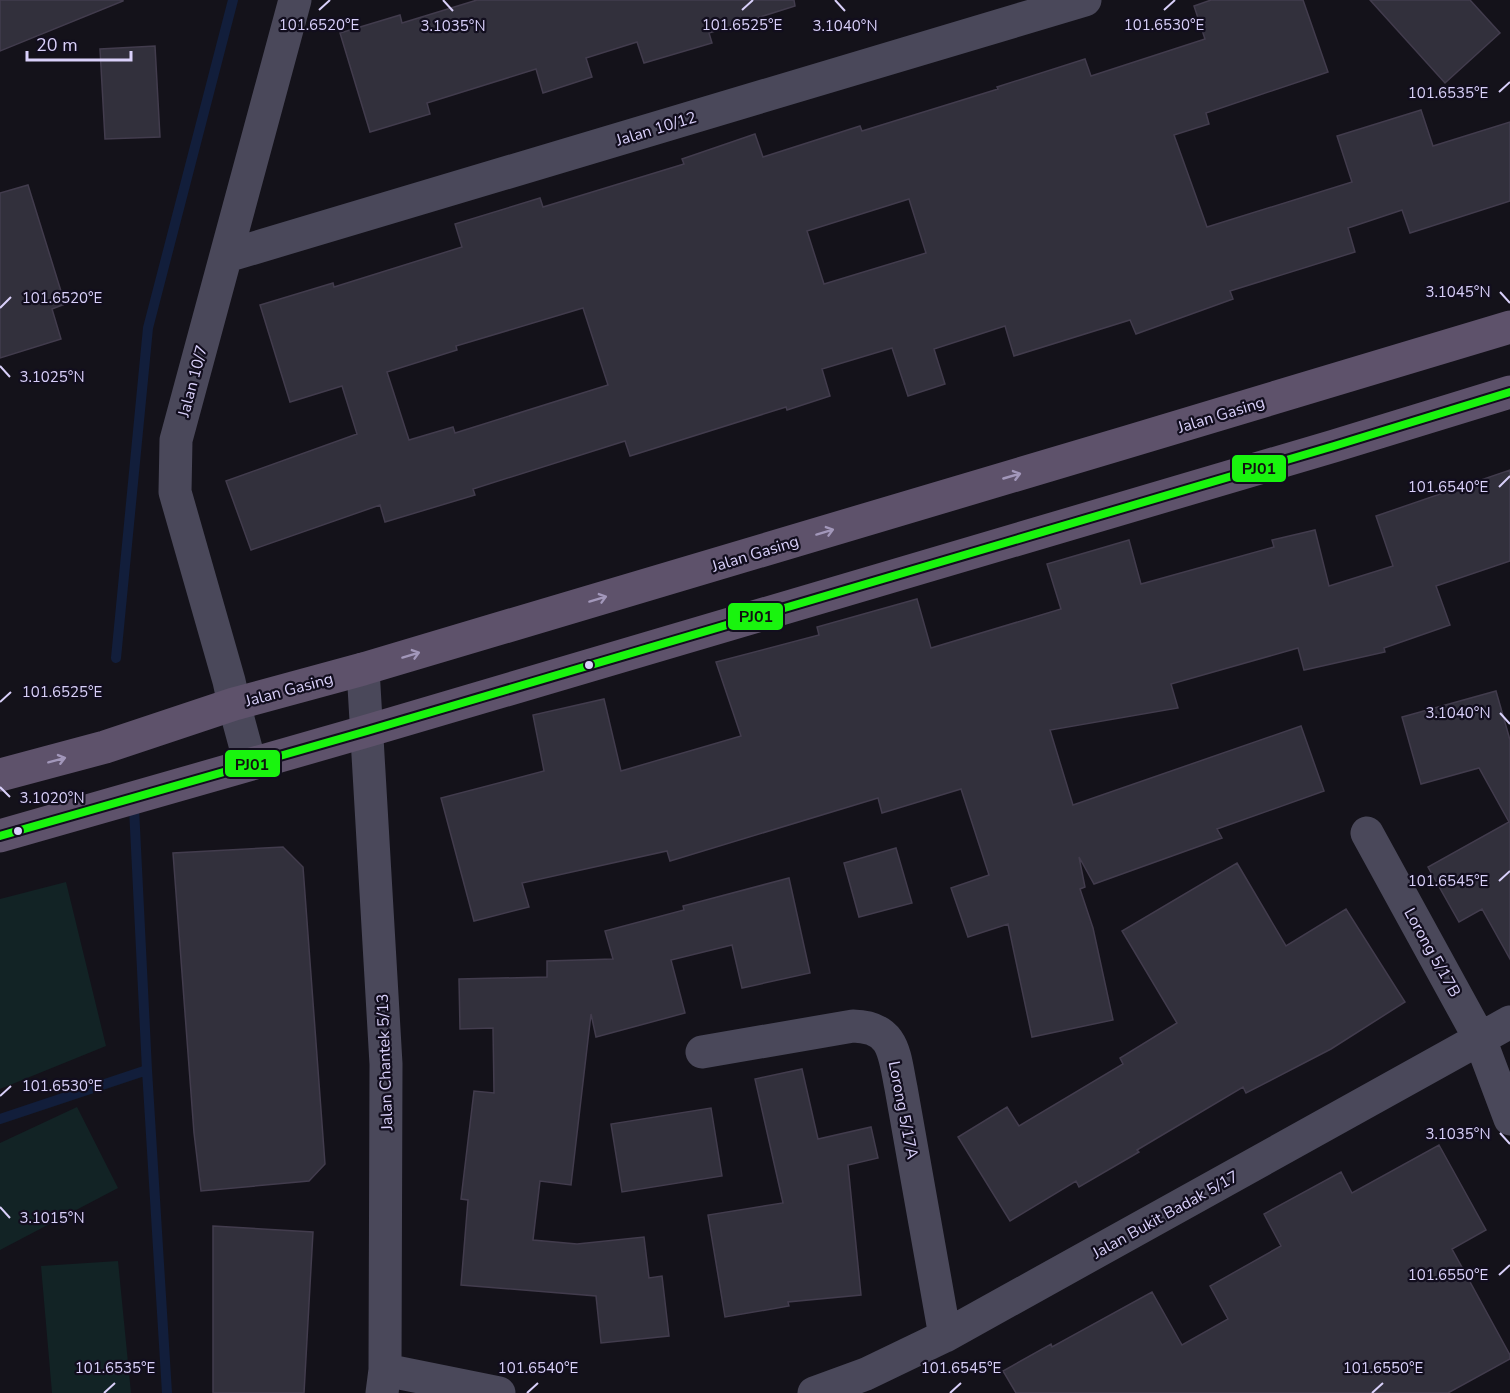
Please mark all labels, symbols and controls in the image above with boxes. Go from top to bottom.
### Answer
text: 101.6520°E [279,15,359,35]
text: 101.6525°E [702,15,782,35]
text: 101.6530°E [1124,15,1204,35]
text: 3.1035°N [420,16,486,36]
text: 3.1040°N [812,16,878,36]
scale bar [27,24,130,62]
text: 20 m [36,33,78,57]
text: 101.6535°E [1408,83,1488,103]
street label: Jalan 10/12 [612,106,699,152]
text: 3.1045°N [1425,282,1491,302]
text: 101.6520°E [22,288,102,308]
street label: Jalan 10/7 [173,343,213,421]
text: 3.1025°N [19,367,85,387]
street label: Jalan Gasing [1174,391,1268,439]
line badge: PJ01 [1231,454,1287,483]
text: PJ01 [1242,458,1276,480]
one-way arrow [1003,470,1022,481]
text: 101.6540°E [1408,477,1488,497]
one-way arrow [816,526,835,537]
street label: Jalan Gasing [708,530,802,578]
one-way arrow [588,593,607,604]
line badge: PJ01 [727,602,784,631]
text: PJ01 [739,606,773,628]
one-way arrow [401,649,420,660]
unlabelled marker [583,659,595,671]
street label: Jalan Gasing [242,668,336,713]
text: 101.6525°E [22,682,102,702]
text: 3.1040°N [1425,703,1491,723]
line badge: PJ01 [224,749,281,778]
one-way arrow [47,753,66,765]
text: PJ01 [235,754,269,776]
text: 3.1020°N [19,788,85,808]
unlabelled marker [12,825,24,837]
text: 101.6545°E [1408,871,1488,891]
street label: Lorong 5/17B [1399,904,1466,1001]
street label: Jalan Chantek 5/13 [372,993,398,1132]
street label: Lorong 5/17A [883,1059,923,1162]
text: 101.6530°E [22,1076,102,1096]
text: 3.1035°N [1425,1124,1491,1144]
street label: Jalan Bukit Badak 5/17 [1088,1166,1242,1265]
text: 3.1015°N [19,1208,85,1228]
text: 101.6550°E [1408,1265,1488,1285]
text: 101.6535°E [75,1358,155,1378]
text: 101.6540°E [498,1358,578,1378]
text: 101.6545°E [921,1358,1001,1378]
text: 101.6550°E [1343,1358,1423,1378]

